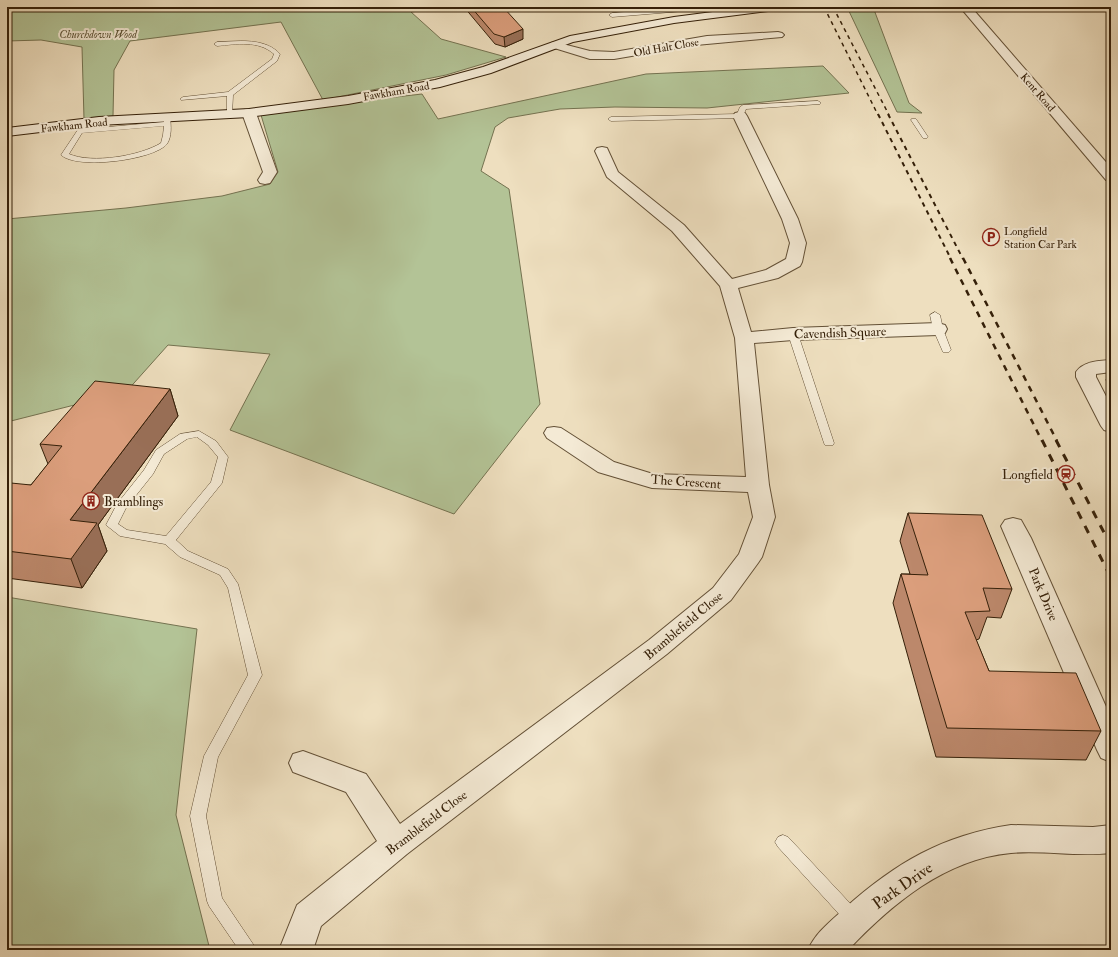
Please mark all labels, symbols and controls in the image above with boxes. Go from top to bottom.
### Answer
park label: Churchdown Wood [59,28,138,41]
street label: Old Halt Close [632,35,700,60]
street label: Kent Road [1017,70,1058,115]
street label: Fawkham Road [362,79,431,104]
street label: Fawkham Road [40,115,109,135]
place label: Longfield Station Car Park [1004,225,1078,251]
parking icon: Longfield Station Car Park [981,227,1001,247]
street label: Cavendish Square [794,323,887,343]
station icon: Longfield [1056,464,1076,484]
place label: Longfield [1002,467,1054,483]
street label: The Crescent [650,472,722,492]
building icon: Bramblings [81,491,101,511]
place label: Bramblings [104,494,164,510]
street label: Park Drive [1025,565,1062,624]
street label: Bramblefield Close [641,588,727,663]
street label: Bramblefield Close [383,787,471,859]
street label: Park Drive [869,858,937,914]

